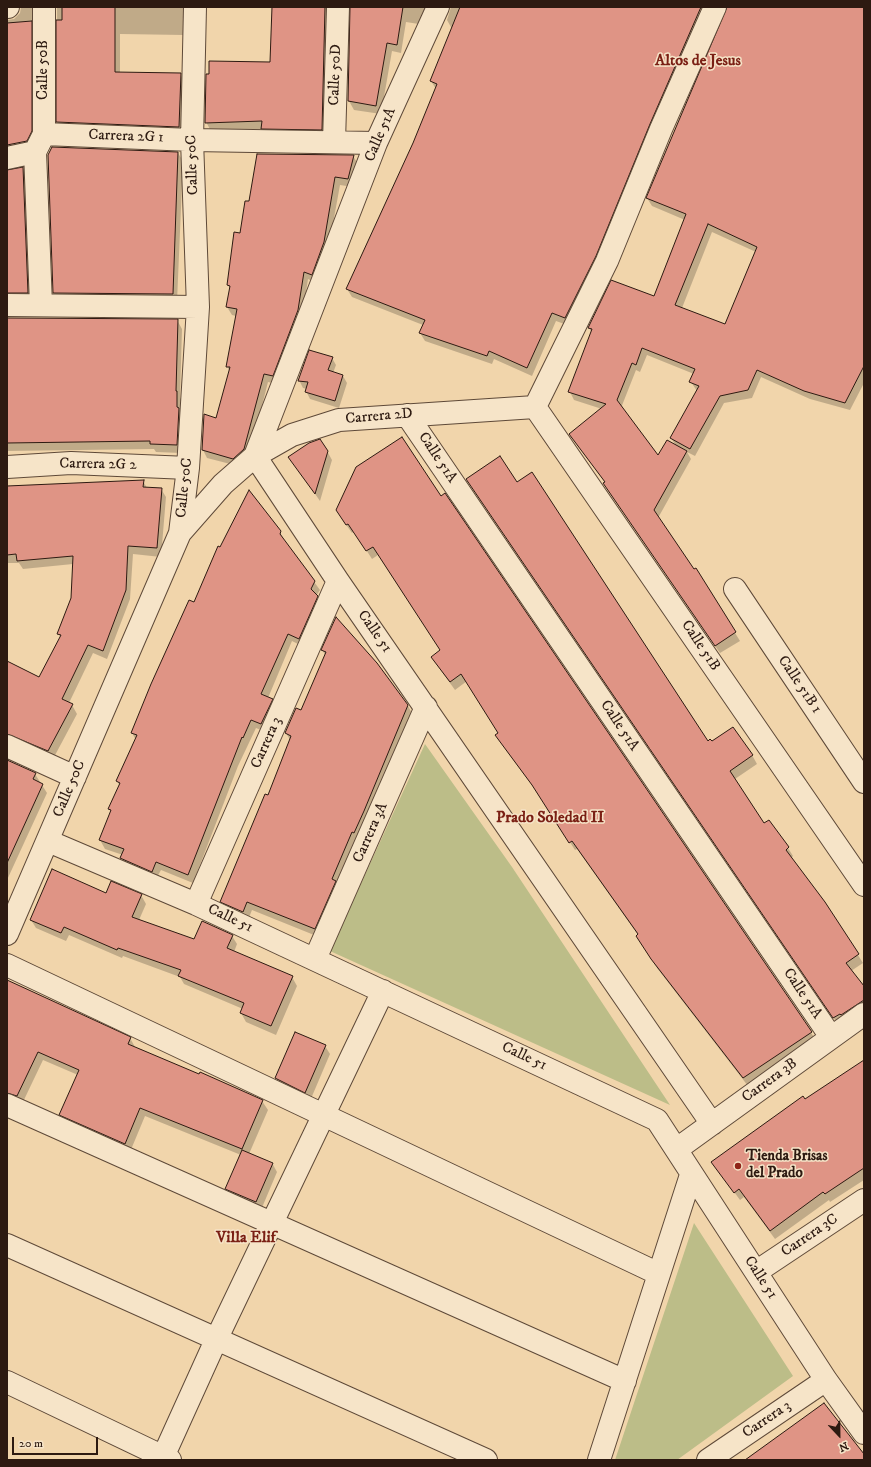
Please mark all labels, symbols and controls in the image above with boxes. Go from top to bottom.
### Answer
street label: Calle 50B [35,40,53,100]
street label: Calle 50D [326,44,346,106]
district label: Altos de Jesus [655,52,741,72]
street label: Calle 51A [362,105,400,165]
street label: Carrera 2G 1 [88,127,164,147]
street label: Calle 50C [183,135,203,195]
street label: Carrera 2D [345,405,413,429]
street label: Calle 51A [414,429,460,487]
street label: Carrera 2G 2 [59,455,137,475]
street label: Calle 50C [173,457,197,519]
street label: Calle 51 [353,607,395,657]
street label: Calle 51B [677,617,723,675]
street label: Calle 51B 1 [773,653,825,717]
street label: Calle 51A [596,697,642,755]
street label: Carrera 3 [248,714,286,772]
street label: Calle 50C [50,758,90,820]
street label: Carrera 3A [350,800,392,866]
district label: Prado Soledad II [496,809,604,829]
street label: Calle 51 [205,901,255,937]
street label: Calle 51A [779,965,825,1023]
street label: Calle 51 [499,1039,549,1075]
street label: Carrera 3B [739,1055,801,1107]
place label: Tienda Brisas del Prado [746,1148,827,1183]
marker: Tienda Brisas del Prado [733,1161,743,1171]
street label: Carrera 3C [778,1211,842,1261]
district label: Villa Elif [216,1229,276,1249]
street label: Calle 51 [739,1253,781,1303]
street label: Carrera 3 [739,1397,795,1443]
north arrow [819,1415,859,1455]
scale bar [14,1429,100,1455]
text: 20 m [19,1436,43,1451]
text: N [837,1438,850,1454]

